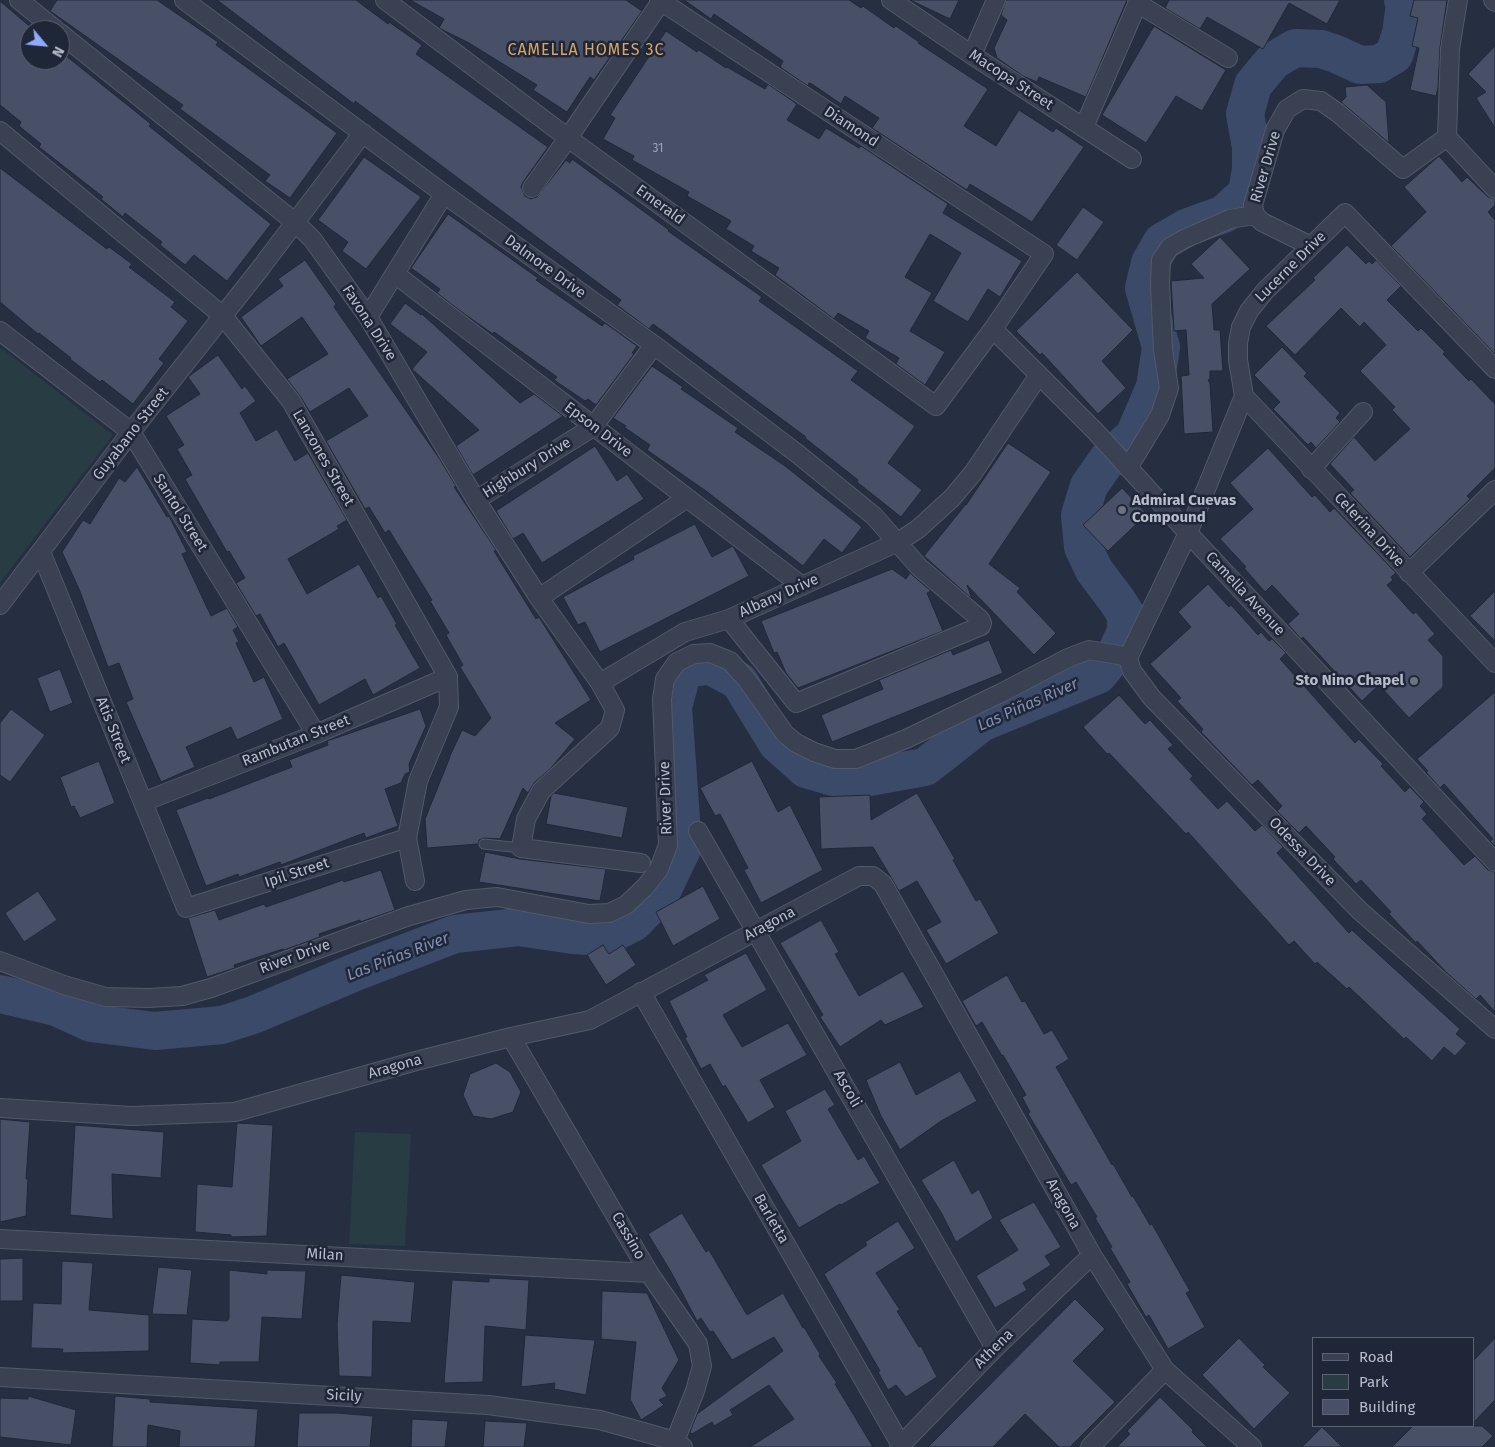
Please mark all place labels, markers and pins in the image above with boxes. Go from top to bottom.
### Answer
place label: Admiral Cuevas Compound [1132,492,1236,527]
marker: Admiral Cuevas Compound [1116,504,1128,516]
place label: Sto Nino Chapel [1295,672,1404,690]
marker: Sto Nino Chapel [1408,675,1420,687]

